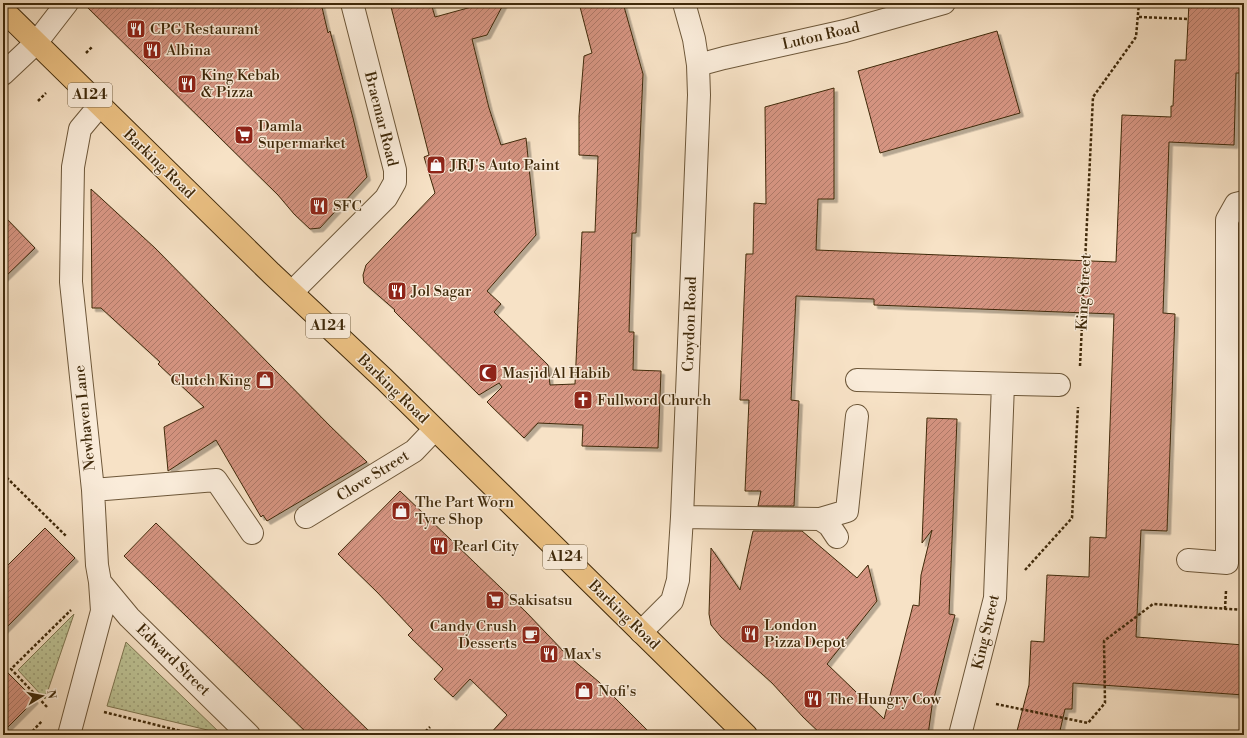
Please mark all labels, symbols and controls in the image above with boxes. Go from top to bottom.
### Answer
restaurant icon: CPG Restaurant [125,18,147,40]
street label: Luton Road [780,18,862,54]
place label: CPG Restaurant [150,20,260,39]
restaurant icon: Albina [141,39,163,61]
place label: Albina [165,41,211,60]
place label: King Kebab & Pizza [201,66,280,102]
street label: Braemar Road [360,69,402,169]
restaurant icon: King Kebab & Pizza [176,73,198,95]
road number: A124 [68,83,112,107]
place label: Damla Supermarket [258,117,347,153]
supermarket icon: Damla Supermarket [233,124,255,146]
street label: Barking Road [119,125,199,203]
shop icon: JRJ's Auto Paint [425,154,447,176]
place label: JRJ's Auto Paint [449,156,561,175]
restaurant icon: SFC [308,195,330,217]
place label: SFC [333,197,362,216]
street label: King Street [1073,253,1096,331]
street label: Croydon Road [679,275,701,372]
restaurant icon: Jol Sagar [386,280,408,302]
place label: Jol Sagar [410,282,472,301]
road number: A124 [306,314,350,338]
street label: Barking Road [353,350,433,428]
mosque icon: Masjid Al Habib [477,362,499,384]
street label: Newhaven Lane [70,364,100,472]
place label: Masjid Al Habib [502,364,610,383]
shop icon: Clutch King [254,369,276,391]
place label: Clutch King [170,371,251,390]
church icon: Fullword Church [572,389,594,411]
place label: Fullword Church [597,391,711,410]
street label: Clove Street [333,446,413,506]
place label: The Part Worn Tyre Shop [415,493,514,529]
shop icon: The Part Worn Tyre Shop [390,500,412,522]
restaurant icon: Pearl City [428,535,450,557]
place label: Pearl City [453,537,520,556]
road number: A124 [543,545,587,569]
street label: Barking Road [584,576,664,654]
supermarket icon: Sakisatsu [484,589,506,611]
place label: Sakisatsu [509,591,573,610]
street label: King Street [968,592,1004,671]
place label: London Pizza Depot [764,616,847,652]
place label: Candy Crush Desserts [430,617,517,653]
street label: Edward Street [132,620,215,701]
restaurant icon: London Pizza Depot [739,623,761,645]
cafe icon: Candy Crush Desserts [520,624,542,646]
restaurant icon: Max's [538,643,560,665]
place label: Max's [563,645,601,664]
north arrow [22,676,62,716]
shop icon: Nofi's [573,680,595,702]
place label: Nofi's [598,682,636,701]
restaurant icon: The Hungry Cow [802,688,824,710]
text: N [43,689,59,700]
place label: The Hungry Cow [827,690,941,709]

